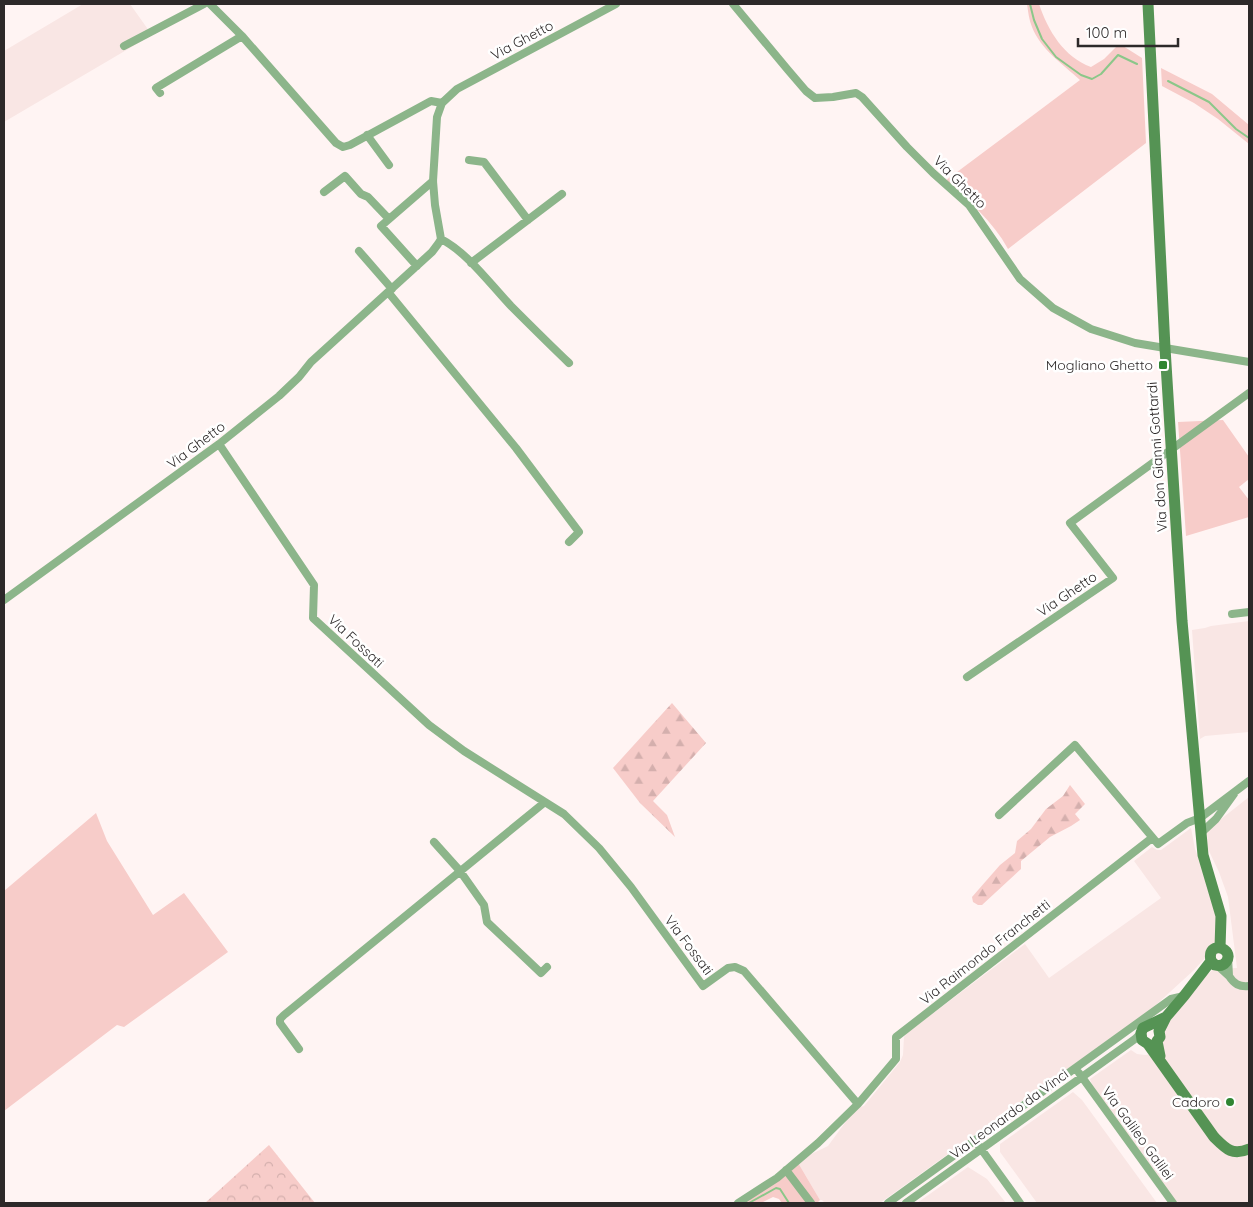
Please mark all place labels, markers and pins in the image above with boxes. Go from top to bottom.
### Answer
place label: Mogliano Ghetto [1046,356,1153,374]
marker: Mogliano Ghetto [1157,359,1169,371]
place label: Cadoro [1172,1093,1220,1111]
marker: Cadoro [1224,1096,1236,1108]

